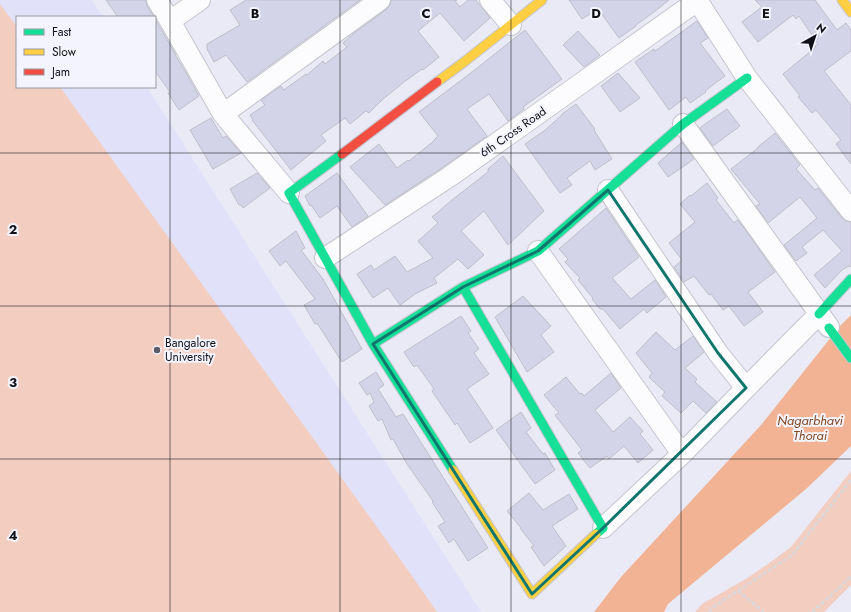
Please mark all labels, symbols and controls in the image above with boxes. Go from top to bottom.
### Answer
text: B [251,4,260,23]
text: C [421,4,431,23]
text: D [591,4,601,23]
text: E [762,4,770,23]
legend [16,16,156,88]
north arrow [795,16,835,56]
text: N [813,19,830,37]
text: Fast [52,23,71,41]
text: Slow [52,43,77,61]
text: Jam [50,63,70,81]
street label: 6th Cross Road [476,102,550,162]
text: 2 [9,220,17,239]
place label: Bangalore University [165,334,216,366]
marker: Bangalore University [152,345,162,355]
text: 3 [9,373,17,392]
water label: Nagarbhavi Thorai [777,411,843,445]
text: 4 [8,526,18,545]

